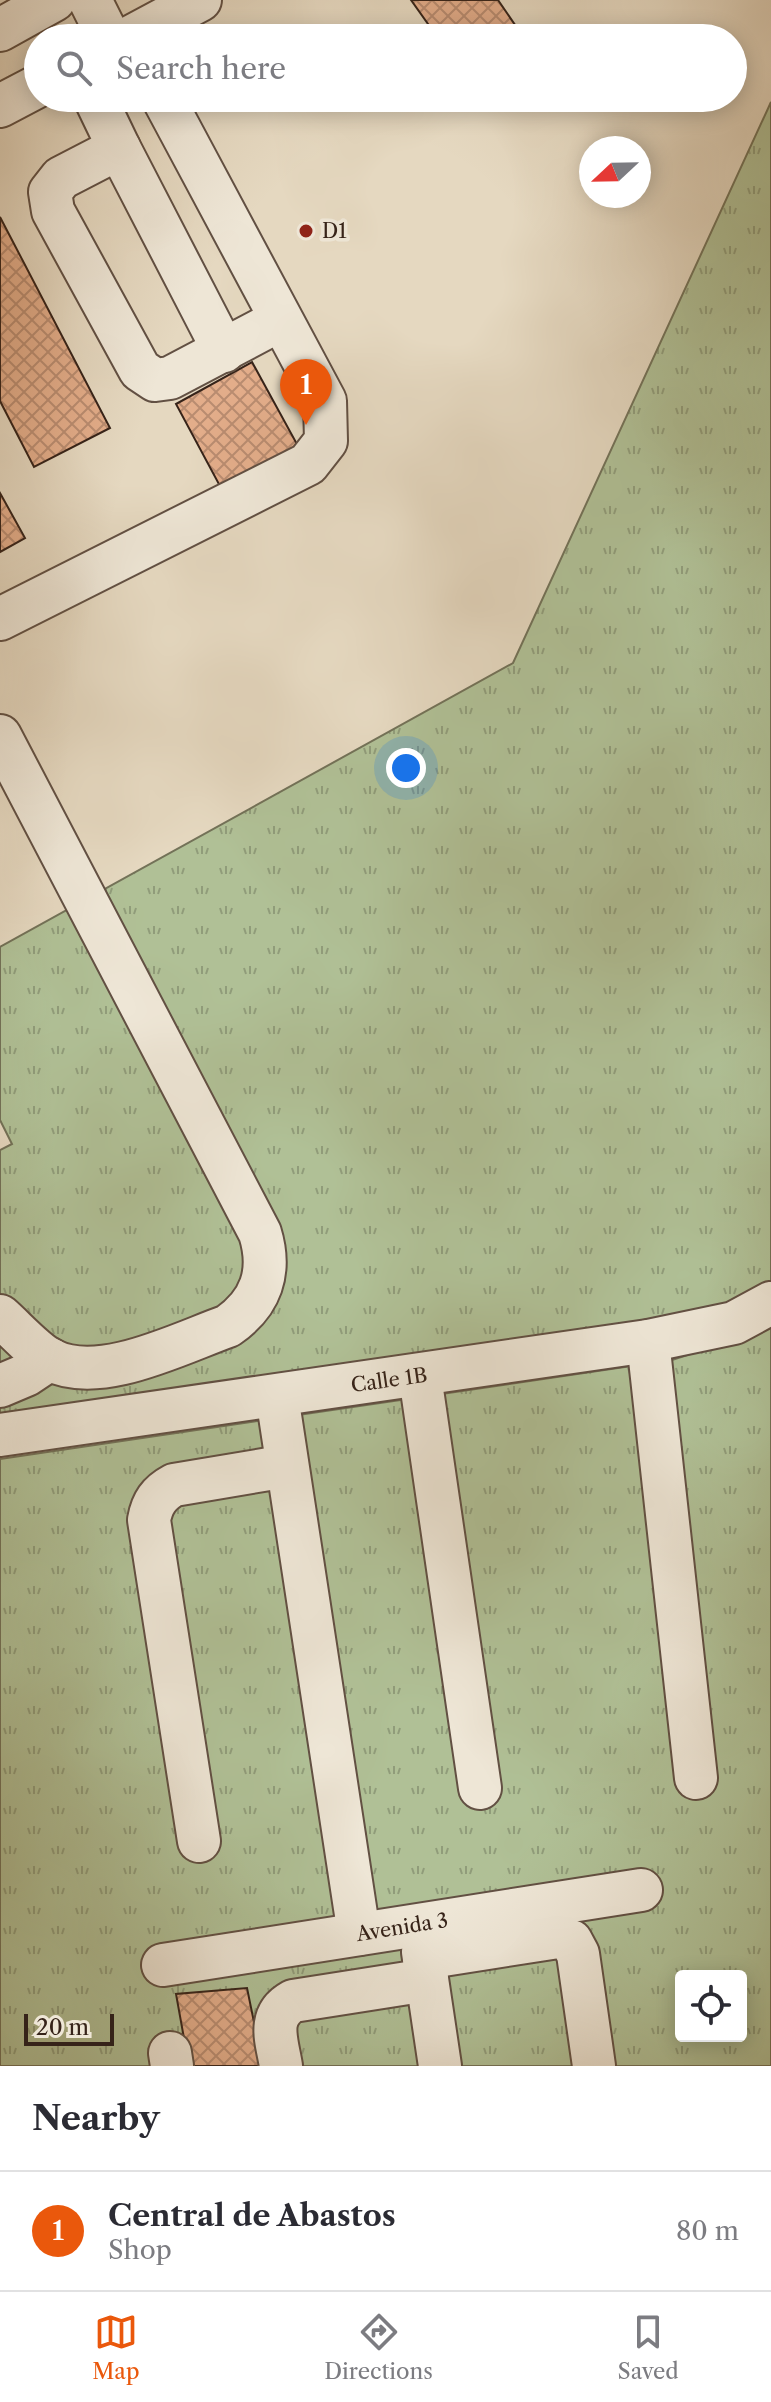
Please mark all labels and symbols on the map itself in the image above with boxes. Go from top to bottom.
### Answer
north arrow [579,136,651,208]
place label: D1 [322,219,347,243]
marker: D1 [297,222,315,240]
pin: 1 [280,359,332,425]
your location [386,748,426,788]
street label: Calle 1B [349,1363,429,1397]
street label: Avenida 3 [353,1908,450,1946]
scale bar [24,2010,114,2046]

